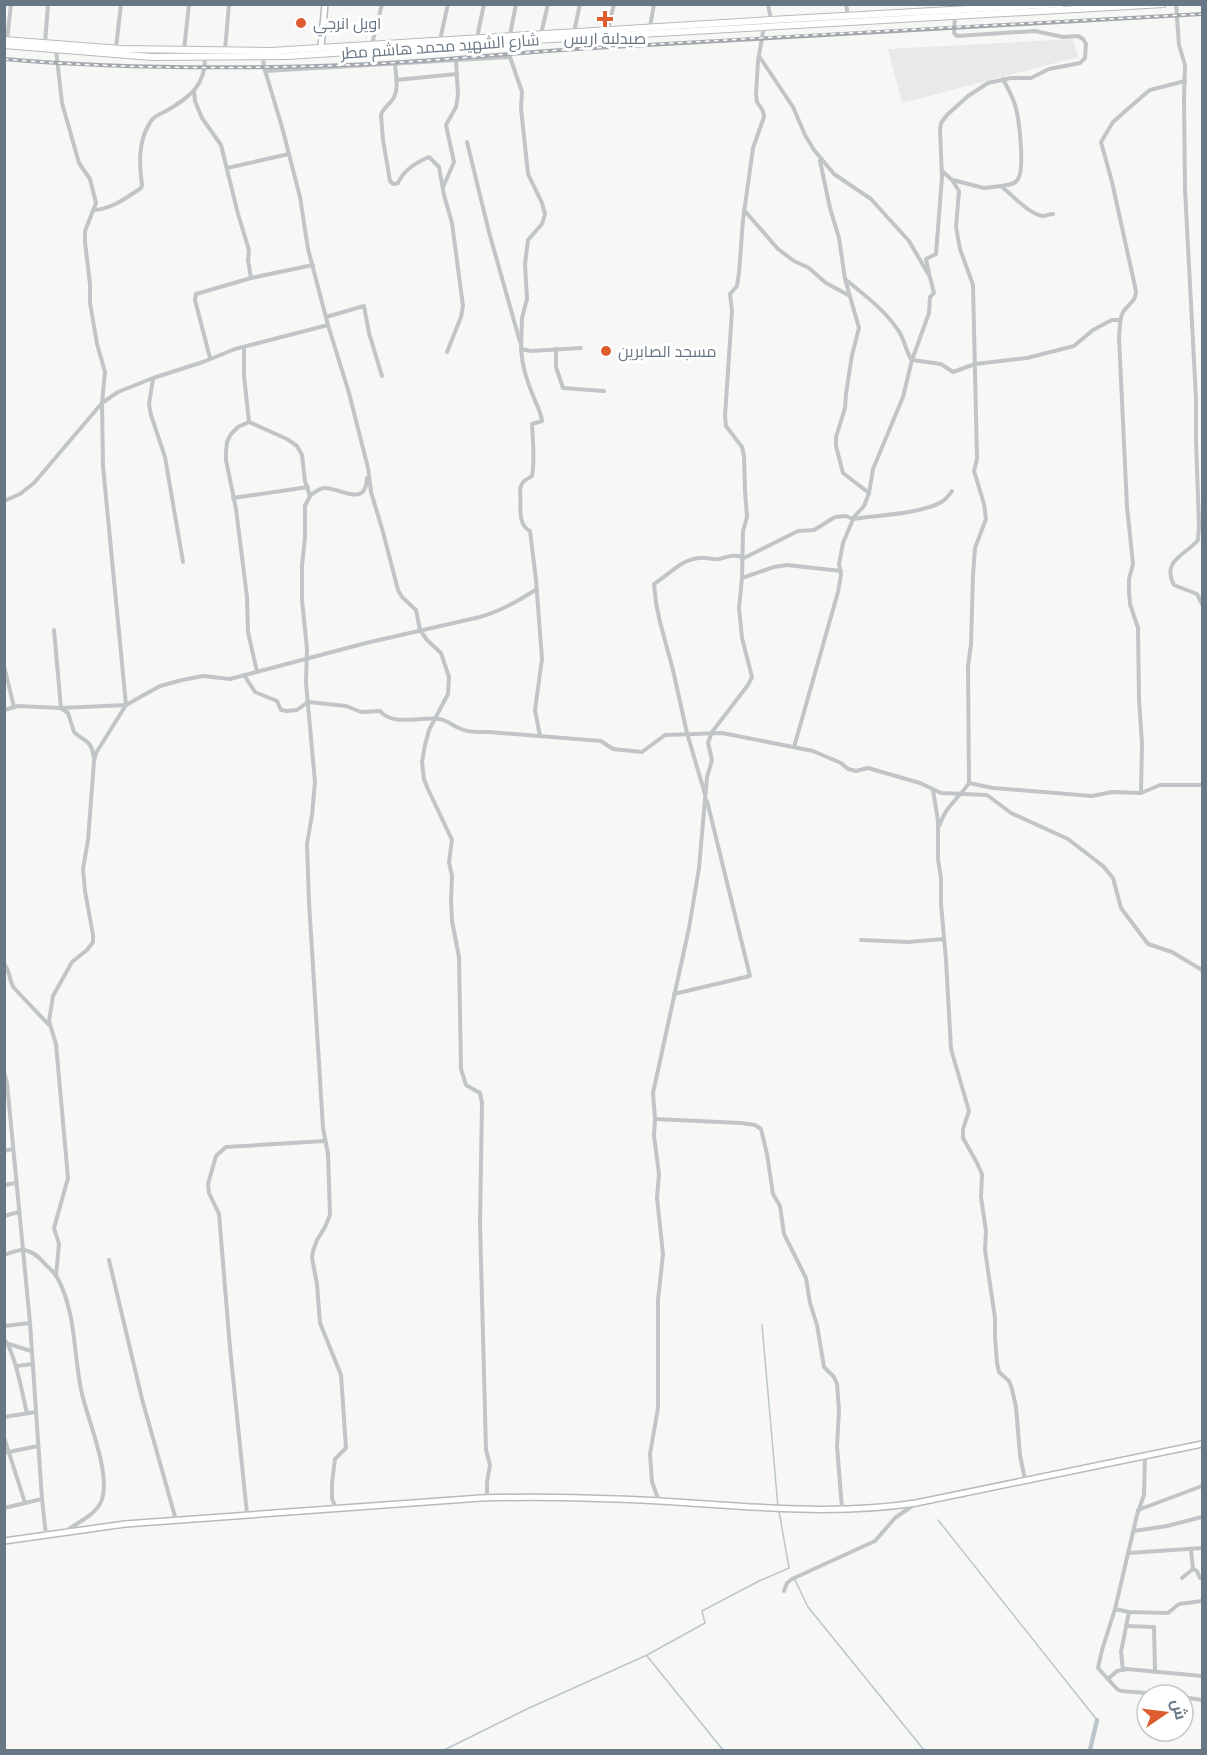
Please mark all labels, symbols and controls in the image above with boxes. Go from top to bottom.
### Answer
place label: اويل انرجي [313,11,381,37]
marker: صيدلية اريس [598,12,612,26]
marker: اويل انرجي [294,16,308,30]
place label: صيدلية اريس [564,26,646,50]
street label: شارع الشهيد محمد هاشم مطر [339,27,540,65]
place label: مسجد الصابرين [618,339,717,363]
marker: مسجد الصابرين [599,344,613,358]
north arrow [1135,1683,1195,1743]
text: ش [1165,1697,1194,1722]

